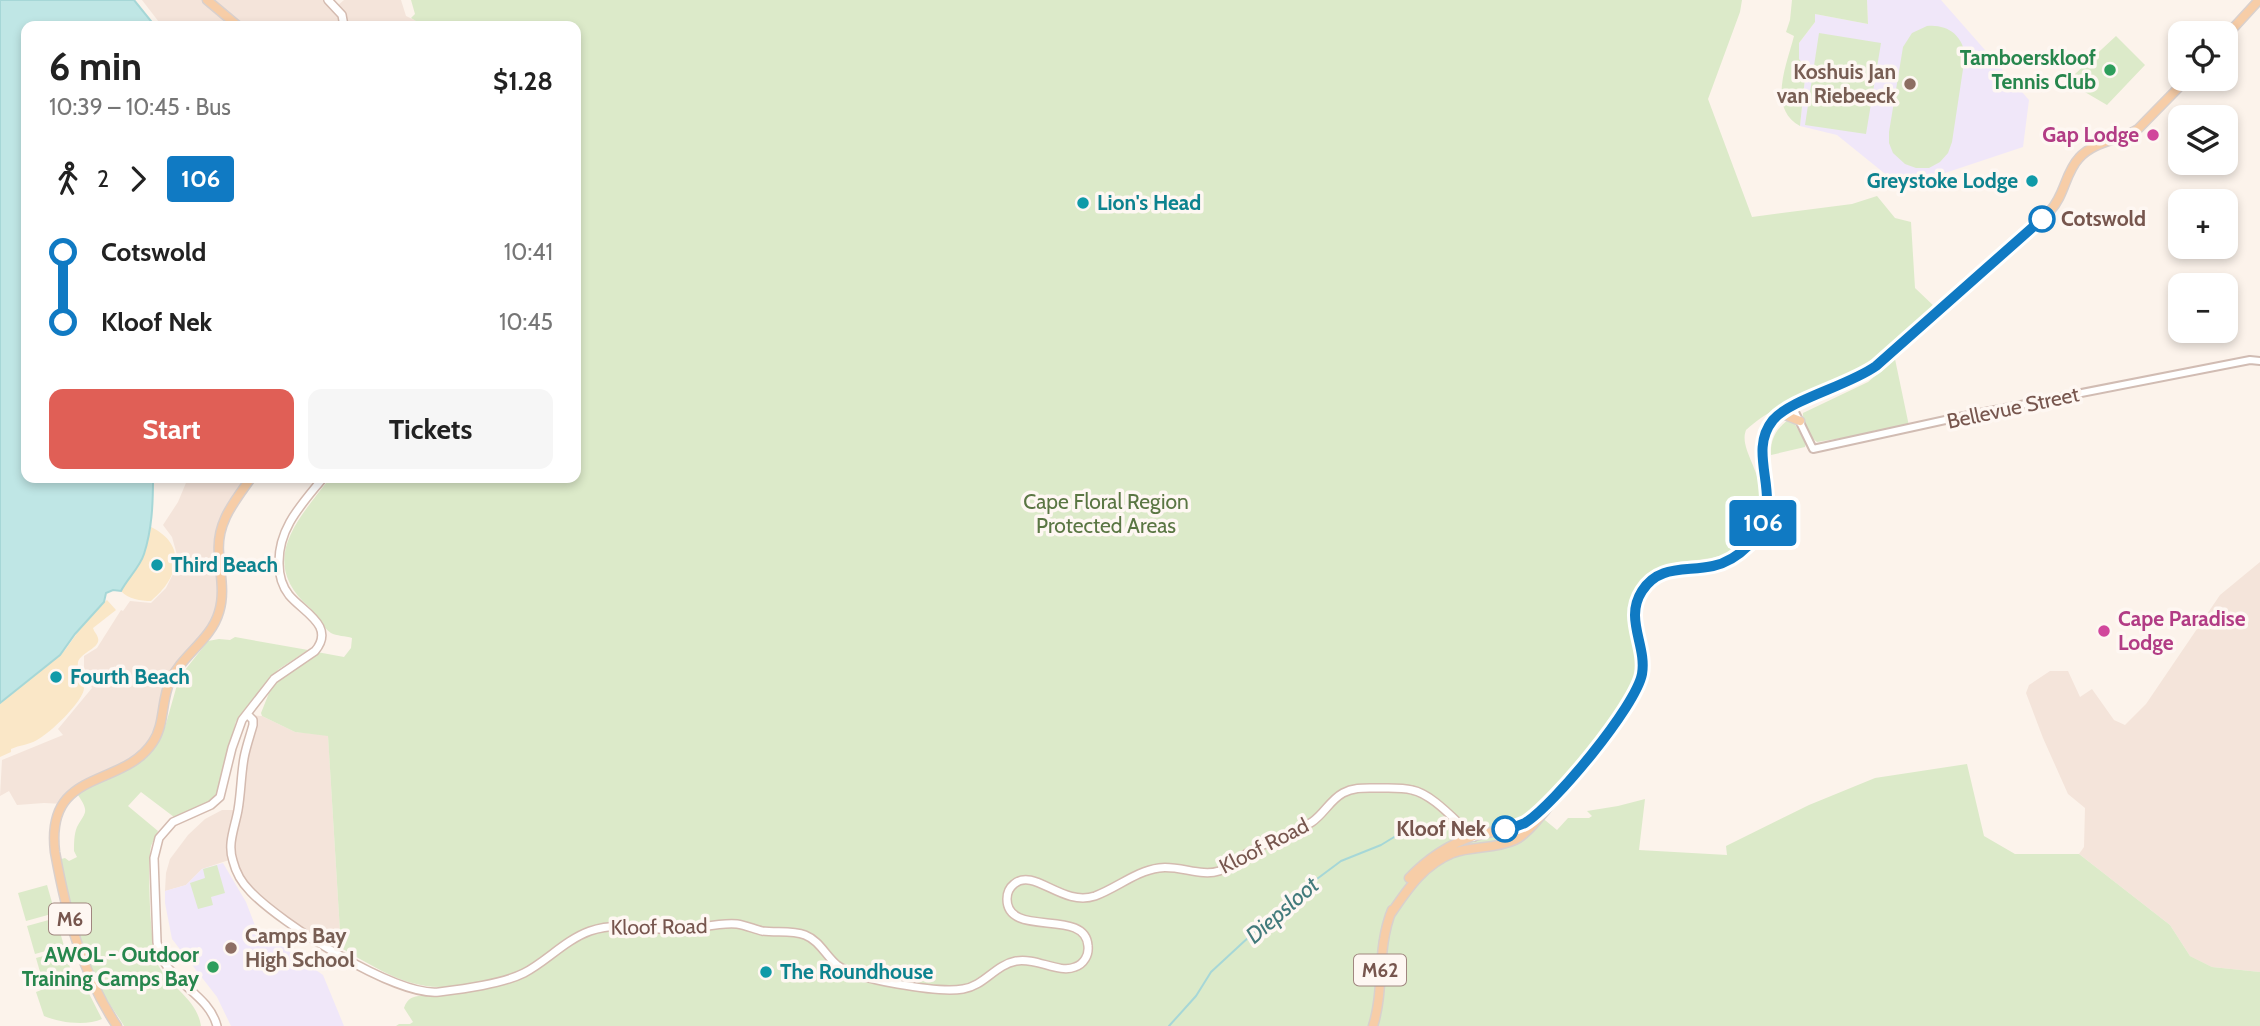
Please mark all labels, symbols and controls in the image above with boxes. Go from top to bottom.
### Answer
map controls [2168,21,2238,343]
button: locate [2168,21,2238,91]
text: 6 min [49,43,142,90]
place label: Tamboerskloof Tennis Club [1960,45,2096,94]
place label: Koshuis Jan van Riebeeck [1777,59,1897,108]
marker: Tamboerskloof Tennis Club [2102,62,2118,78]
text: $1.28 [493,65,553,97]
marker: Koshuis Jan van Riebeeck [1902,76,1918,92]
text: 10:39 – 10:45 · Bus [49,93,231,121]
button: layers [2168,105,2238,175]
place label: Gap Lodge [2042,122,2139,147]
marker: Gap Lodge [2145,127,2161,143]
icon: walk [49,160,87,198]
icon: forward [119,160,157,198]
text: 106 [181,164,220,193]
text: 2 [97,165,109,193]
place label: Greystoke Lodge [1867,168,2018,193]
marker: Greystoke Lodge [2024,173,2040,189]
button: + [2168,189,2238,259]
place label: Lion's Head [1097,190,1201,215]
marker: Lion's Head [1075,195,1091,211]
marker: Cotswold [2029,206,2055,232]
place label: Cotswold [2061,206,2146,231]
text: Cotswold [101,236,206,268]
text: 10:41 [504,238,553,266]
button: − [2168,273,2238,343]
text: Kloof Nek [101,306,212,338]
text: 10:45 [499,308,553,336]
street label: Bellevue Street [1944,381,2081,434]
button: Start [49,389,294,469]
button: Tickets [308,389,553,469]
park label: Cape Floral Region Protected Areas [1023,489,1189,538]
line badge: 106 [1723,500,1803,546]
text: 106 [1743,508,1783,537]
place label: Third Beach [171,552,278,577]
marker: Third Beach [149,557,165,573]
place label: Cape Paradise Lodge [2118,606,2246,655]
marker: Cape Paradise Lodge [2096,623,2112,639]
place label: Fourth Beach [70,664,190,689]
marker: Fourth Beach [48,669,64,685]
street label: Kloof Road [1215,812,1313,879]
place label: Kloof Nek [1396,816,1487,841]
marker: Kloof Nek [1492,816,1518,842]
water label: Diepsloot [1240,870,1325,949]
road number: M6 [49,903,91,934]
street label: Kloof Road [610,913,708,940]
place label: Camps Bay High School [245,923,355,972]
marker: Camps Bay High School [223,940,239,956]
place label: AWOL - Outdoor Training Camps Bay [22,942,200,991]
road number: M62 [1354,954,1406,986]
marker: AWOL - Outdoor Training Camps Bay [205,959,221,975]
place label: The Roundhouse [780,959,934,984]
marker: The Roundhouse [758,964,774,980]

